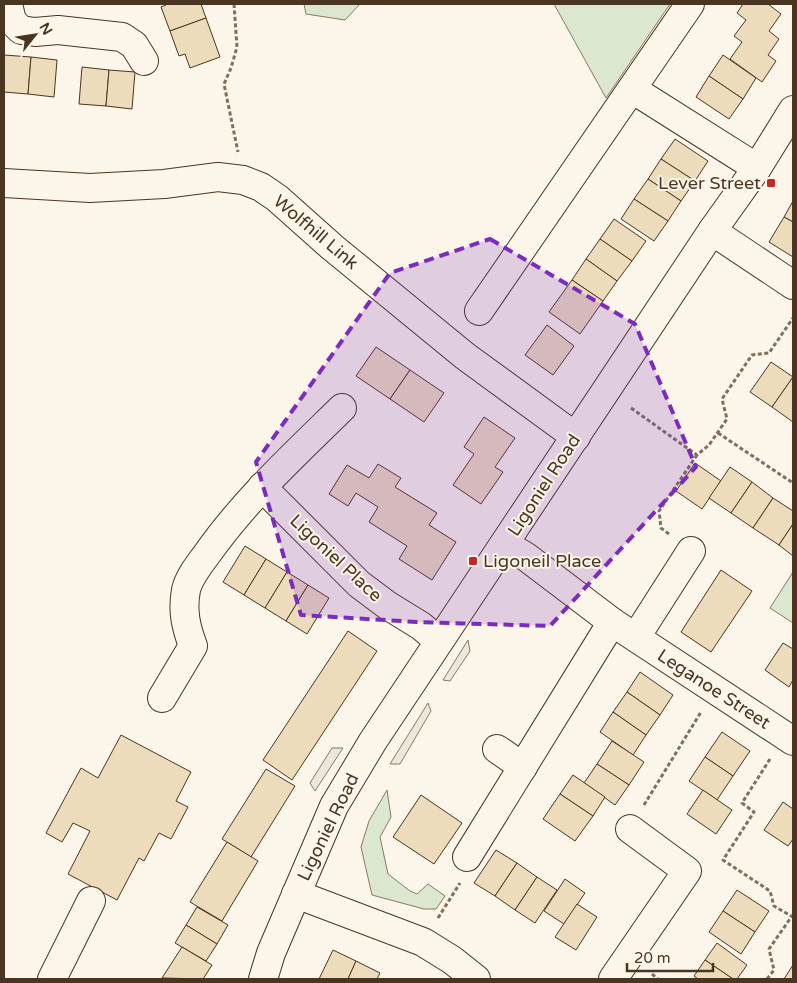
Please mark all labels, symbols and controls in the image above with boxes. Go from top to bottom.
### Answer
north arrow [10,10,60,60]
text: N [36,20,56,38]
place label: Lever Street [658,172,761,194]
marker: Lever Street [765,177,777,189]
street label: Wolfhill Link [269,190,363,274]
street label: Ligoniel Road [503,430,585,540]
street label: Ligoniel Place [285,510,387,606]
place label: Ligoneil Place [483,550,601,572]
marker: Ligoneil Place [467,555,479,567]
street label: Leganoe Street [653,644,775,734]
street label: Ligoniel Road [292,770,364,884]
scale bar [627,940,713,972]
text: 20 m [634,949,671,967]

